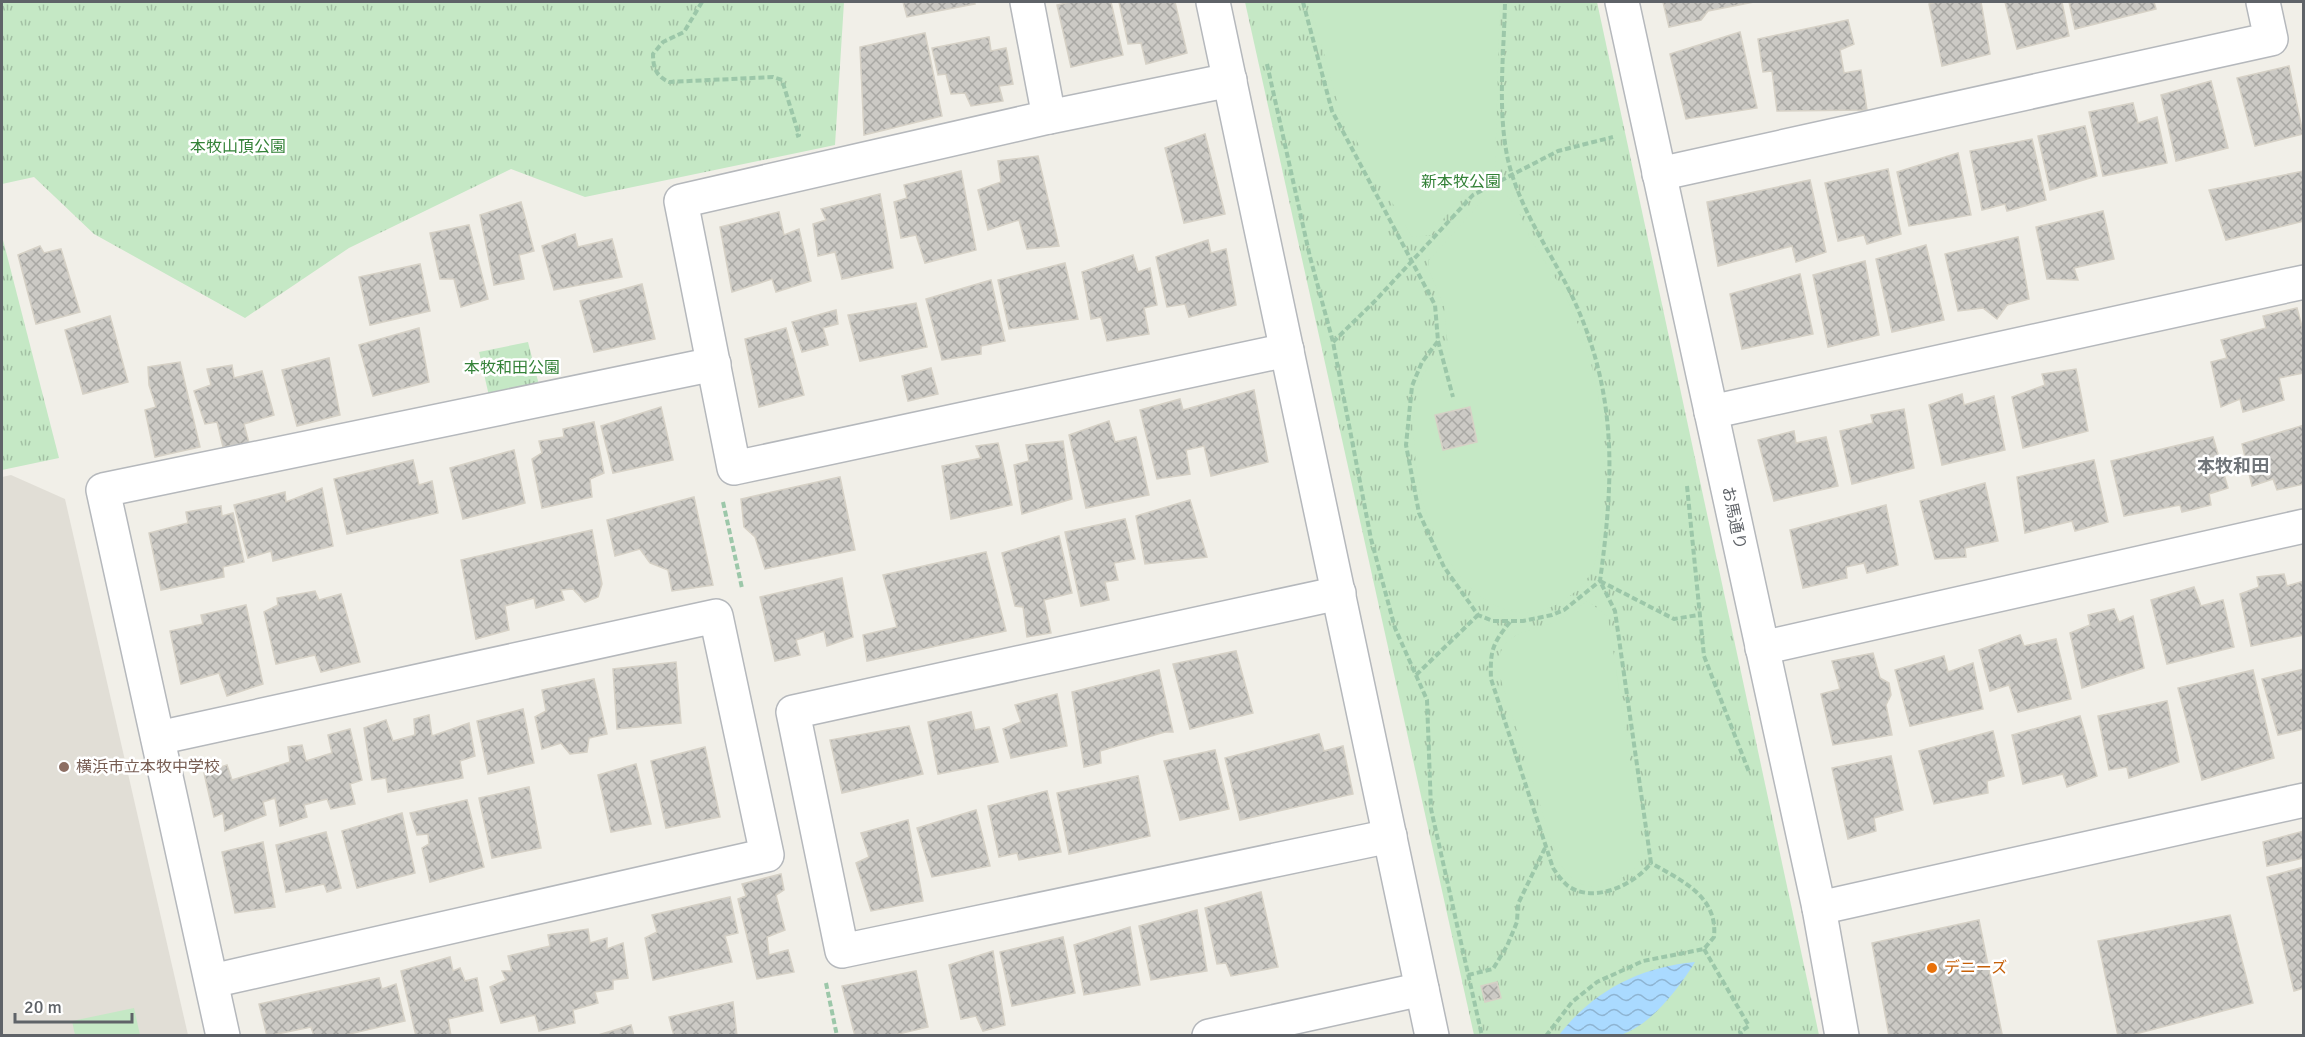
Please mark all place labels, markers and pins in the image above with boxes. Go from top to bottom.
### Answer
place label: 横浜市立本牧中学校 [76,757,220,777]
marker: 横浜市立本牧中学校 [57,760,71,774]
place label: デニーズ [1944,958,2007,978]
marker: デニーズ [1925,961,1939,975]

